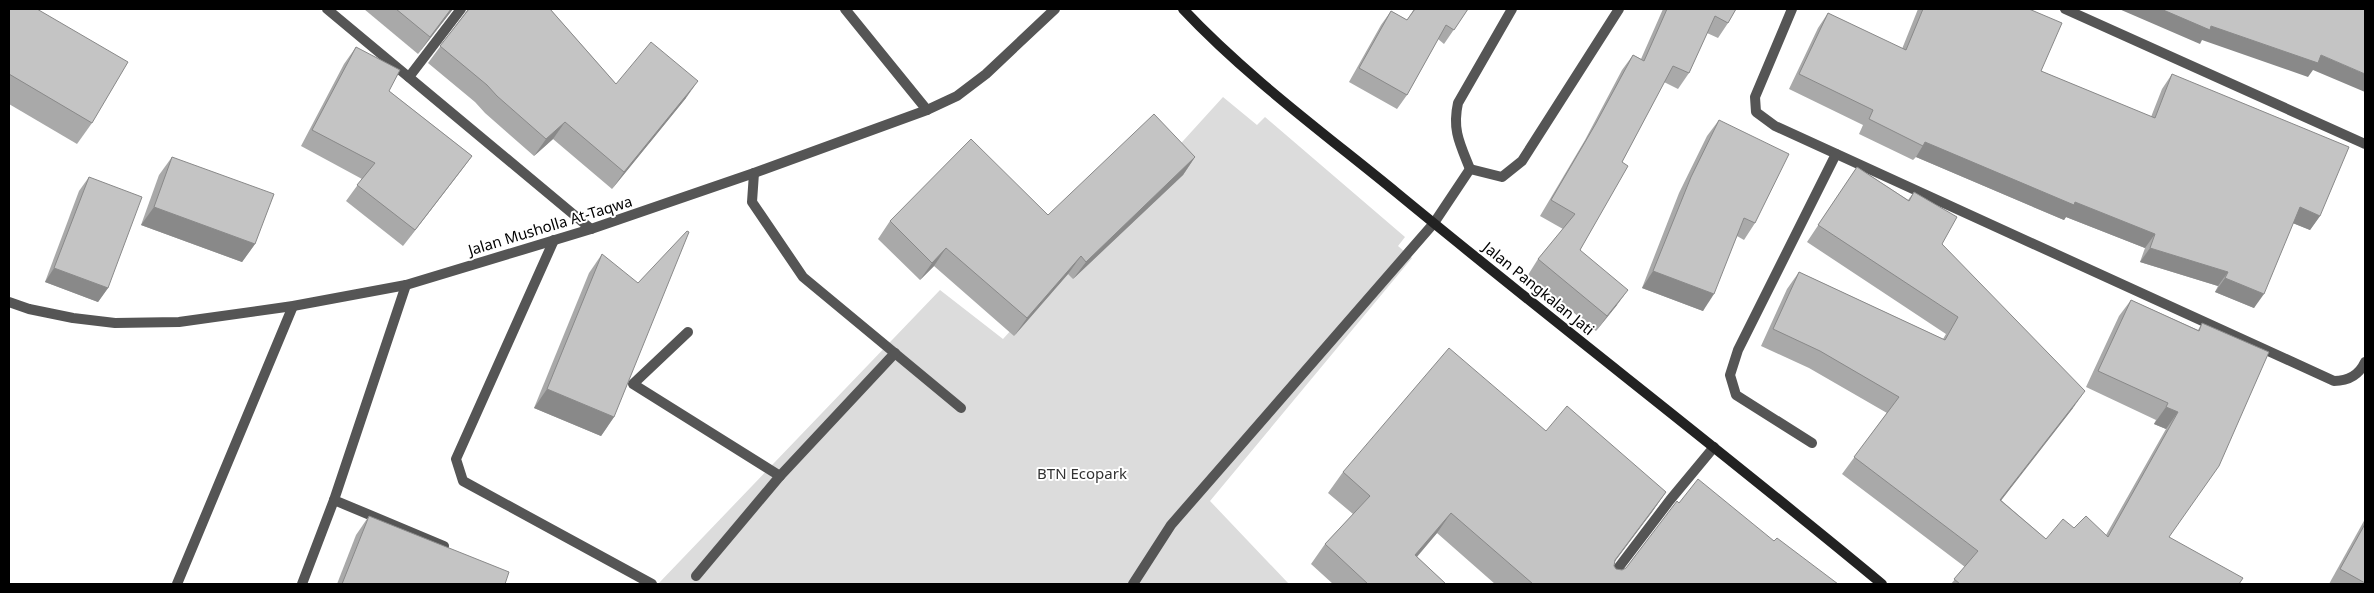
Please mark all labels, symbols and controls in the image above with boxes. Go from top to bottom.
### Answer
street label: Jalan Musholla At-Taqwa [464,190,635,260]
street label: Jalan Pangkalan Jati [1478,236,1599,339]
park label: BTN Ecopark [1037,463,1127,483]

